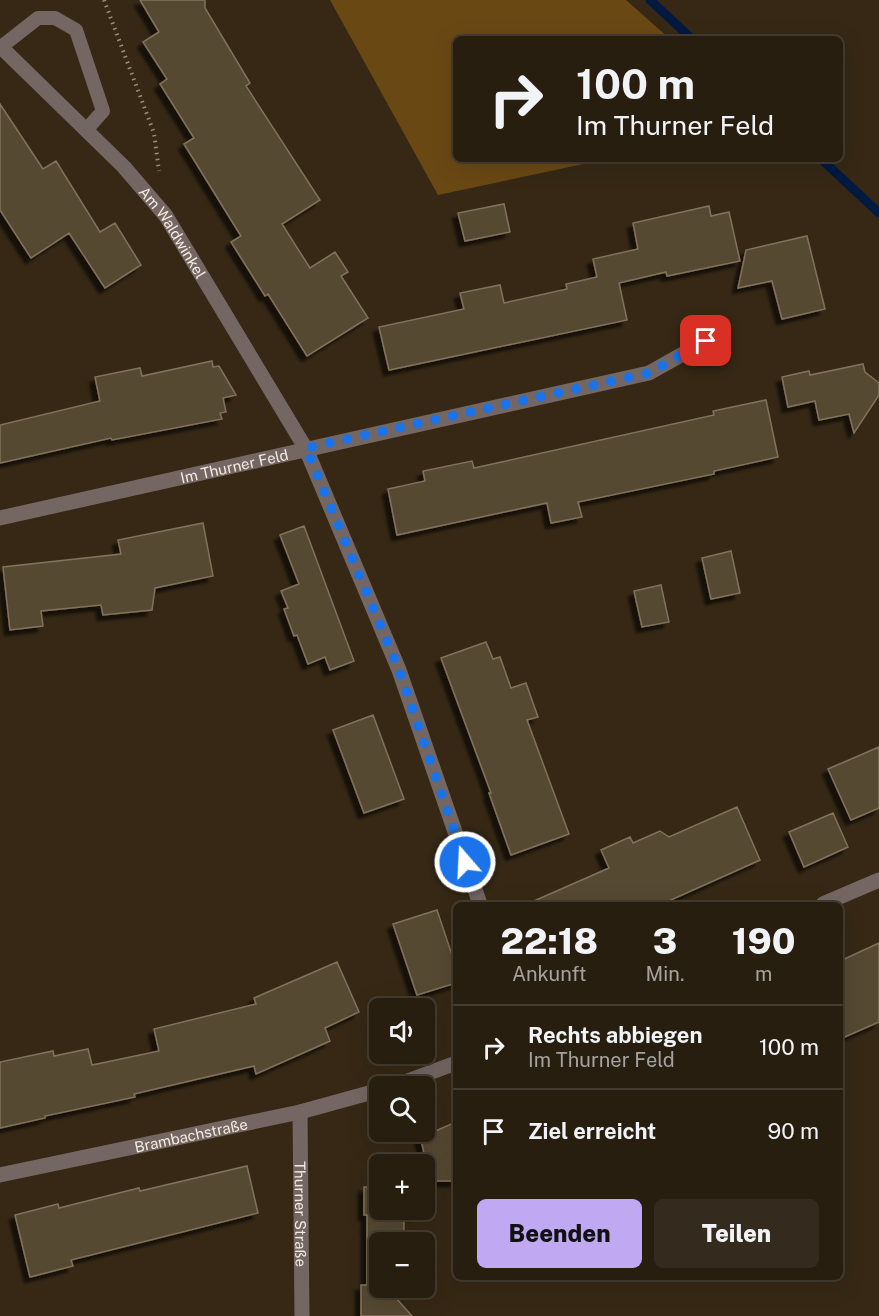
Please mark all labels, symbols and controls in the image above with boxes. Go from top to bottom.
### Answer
text: 100 m [576,59,695,108]
icon: right [477,60,555,138]
text: Im Thurner Feld [576,109,774,141]
street label: Am Waldwinkel [136,183,210,281]
pin [680,315,731,366]
icon: arrive [689,324,722,357]
street label: Im Thurner Feld [179,445,290,486]
position arrow [433,830,497,894]
text: 22:18 [500,920,598,962]
text: 3 [653,920,677,962]
text: 190 [732,920,796,962]
text: Ankunft [512,962,587,986]
text: Min. [646,962,684,986]
text: m [755,962,772,986]
map controls [369,998,435,1298]
button: sound [369,998,435,1064]
text: Rechts abbiegen [528,1022,703,1048]
icon: right [477,1031,510,1064]
text: 100 m [759,1034,819,1060]
text: Im Thurner Feld [528,1048,675,1072]
button: search [369,1076,435,1142]
street label: Brambachstraße [133,1115,249,1155]
icon: arrive [477,1115,510,1148]
text: Ziel erreicht [528,1118,656,1144]
text: 90 m [768,1118,819,1144]
button: + [369,1154,435,1220]
street label: Thurner Straße [292,1161,310,1267]
button: Beenden [477,1199,642,1268]
button: Teilen [654,1199,819,1268]
button: − [369,1232,435,1298]

